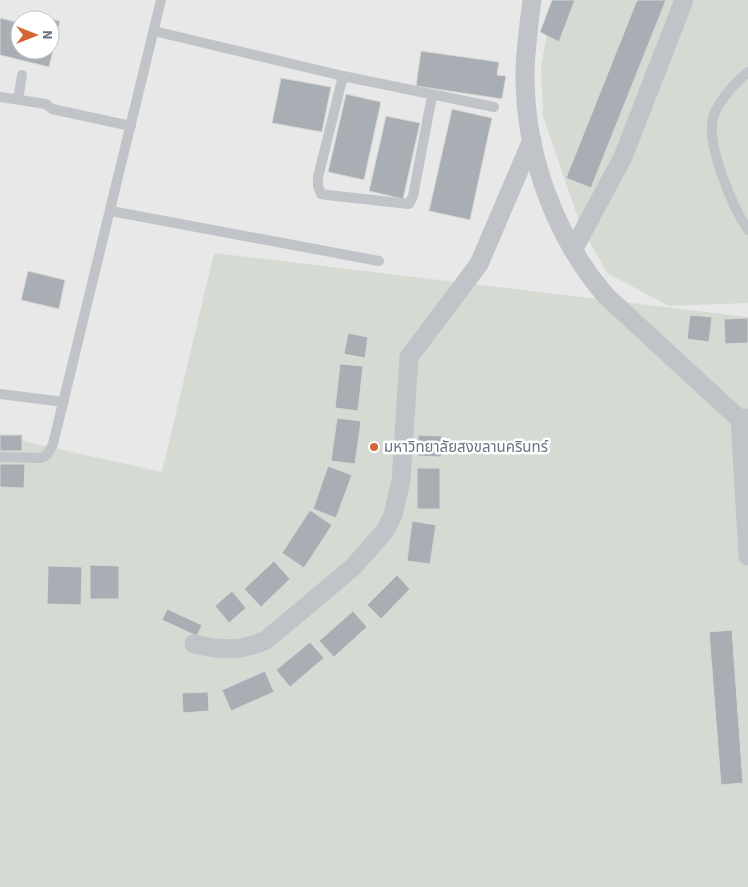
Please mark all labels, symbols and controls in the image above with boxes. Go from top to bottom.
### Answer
north arrow [10,10,60,60]
text: N [37,30,57,40]
place label: มหาวิทยาลัยสงขลานครินทร์ [384,437,549,458]
marker: มหาวิทยาลัยสงขลานครินทร์ [368,441,380,453]

